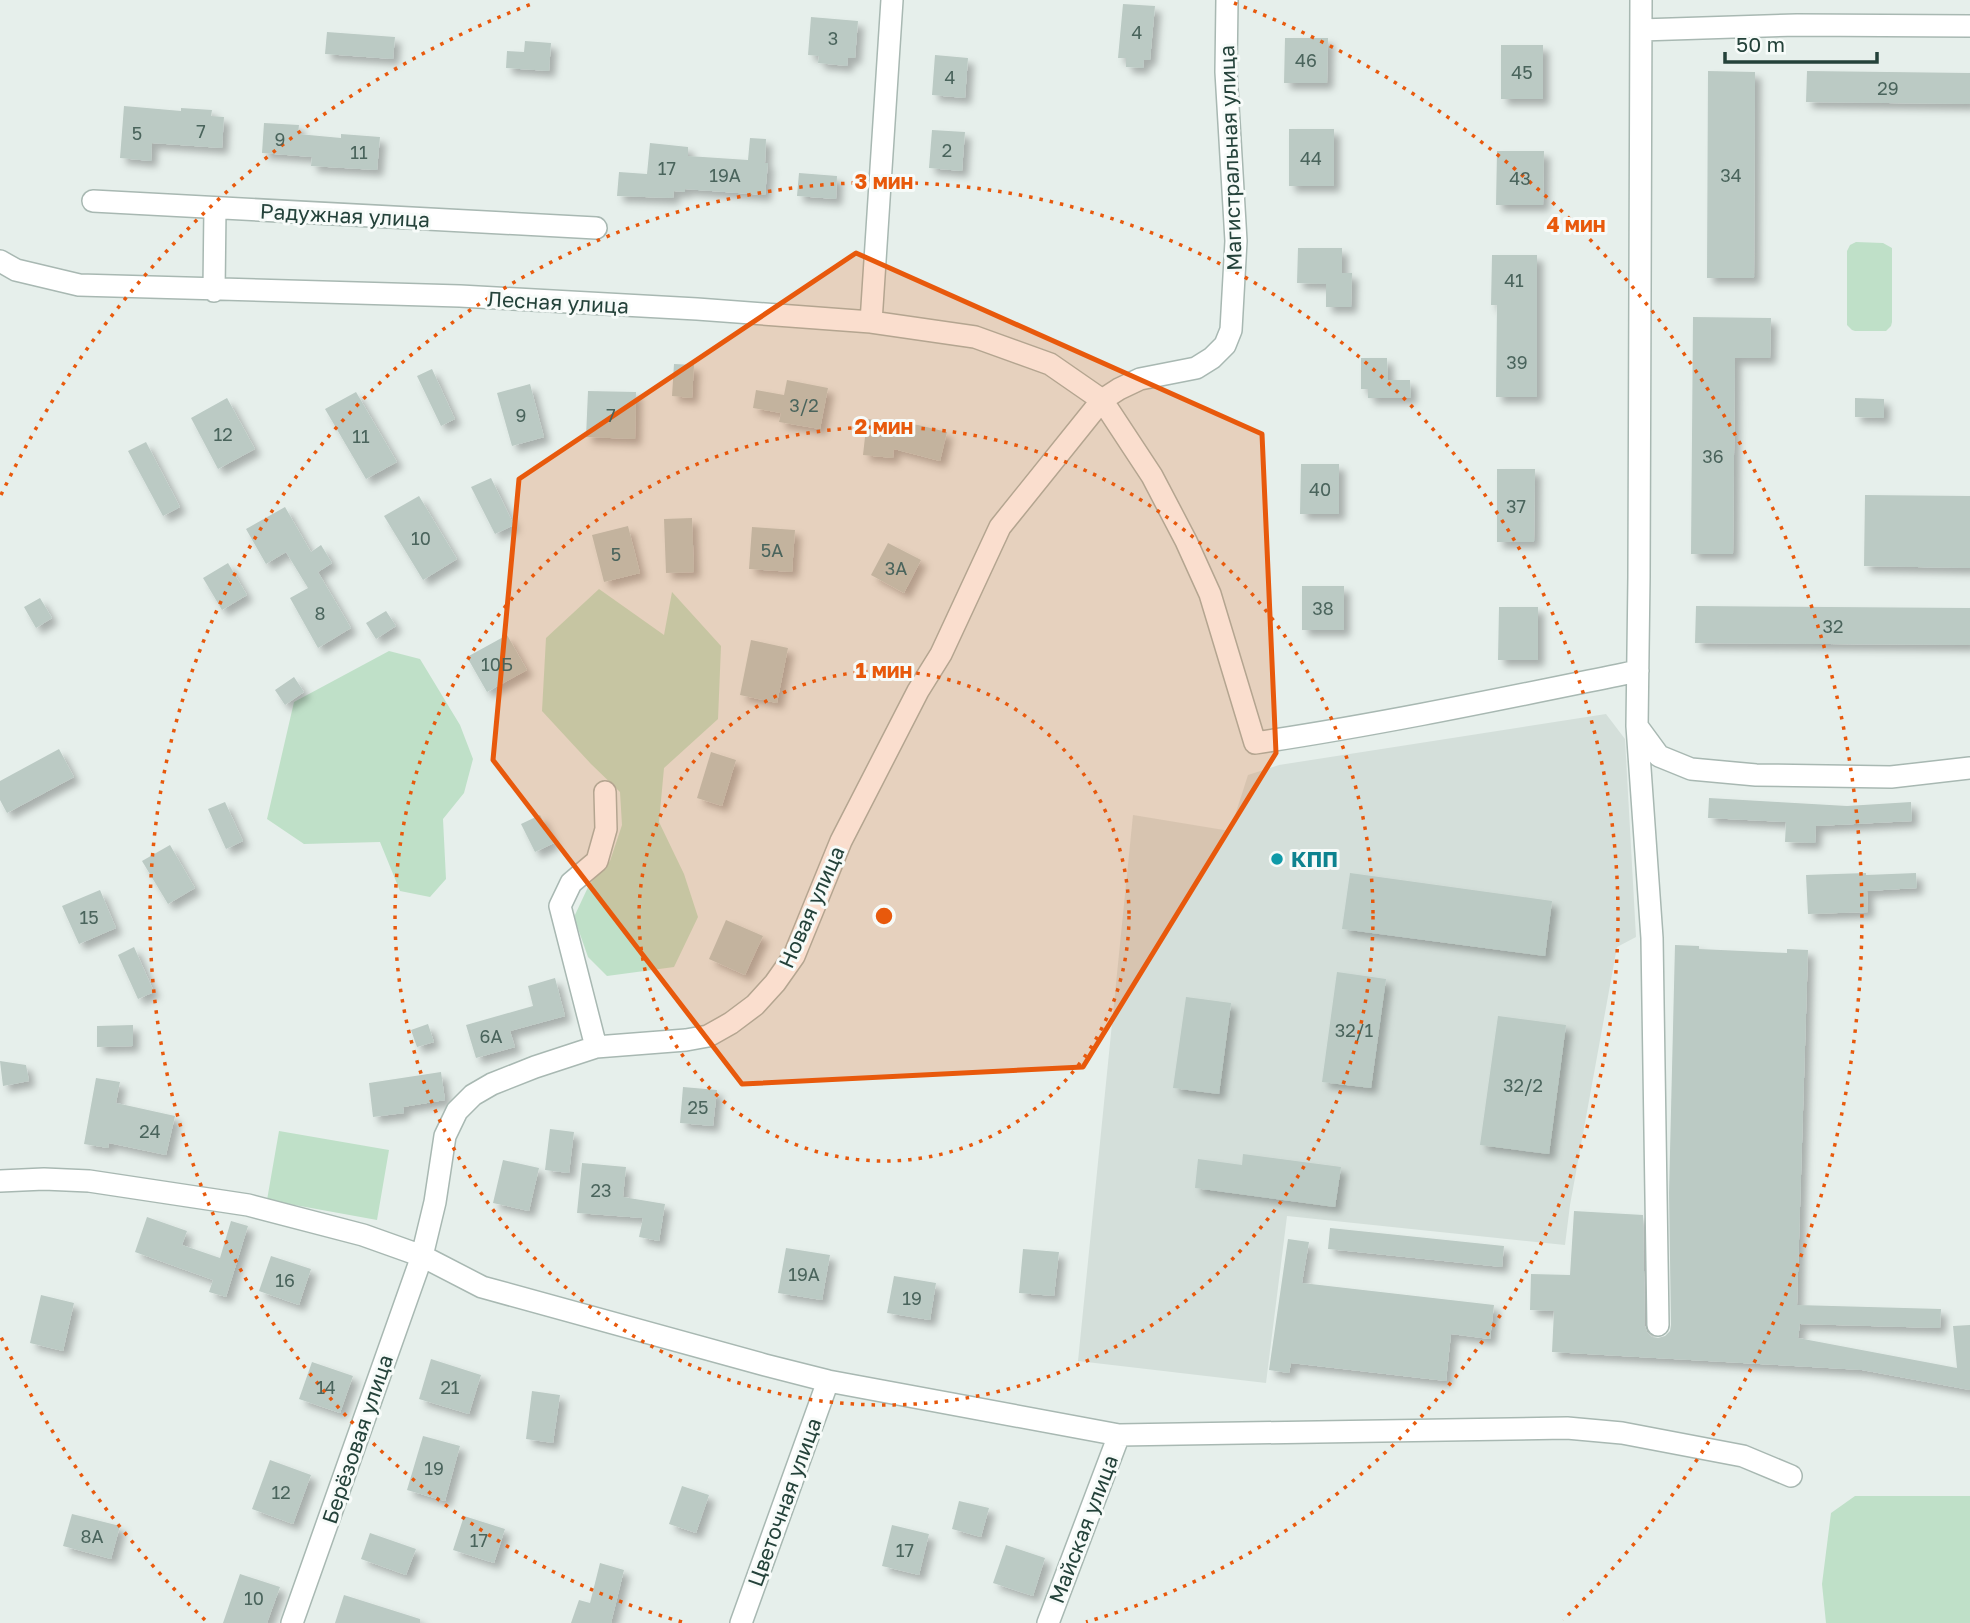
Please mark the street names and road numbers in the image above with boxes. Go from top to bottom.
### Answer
street label: Магистральная улица [1213,45,1247,271]
street label: Радужная улица [259,198,431,232]
street label: Лесная улица [486,285,630,319]
street label: Новая улица [772,842,850,972]
street label: Берёзовая улица [316,1351,398,1527]
street label: Цветочная улица [741,1414,827,1590]
street label: Майская улица [1043,1451,1123,1607]

